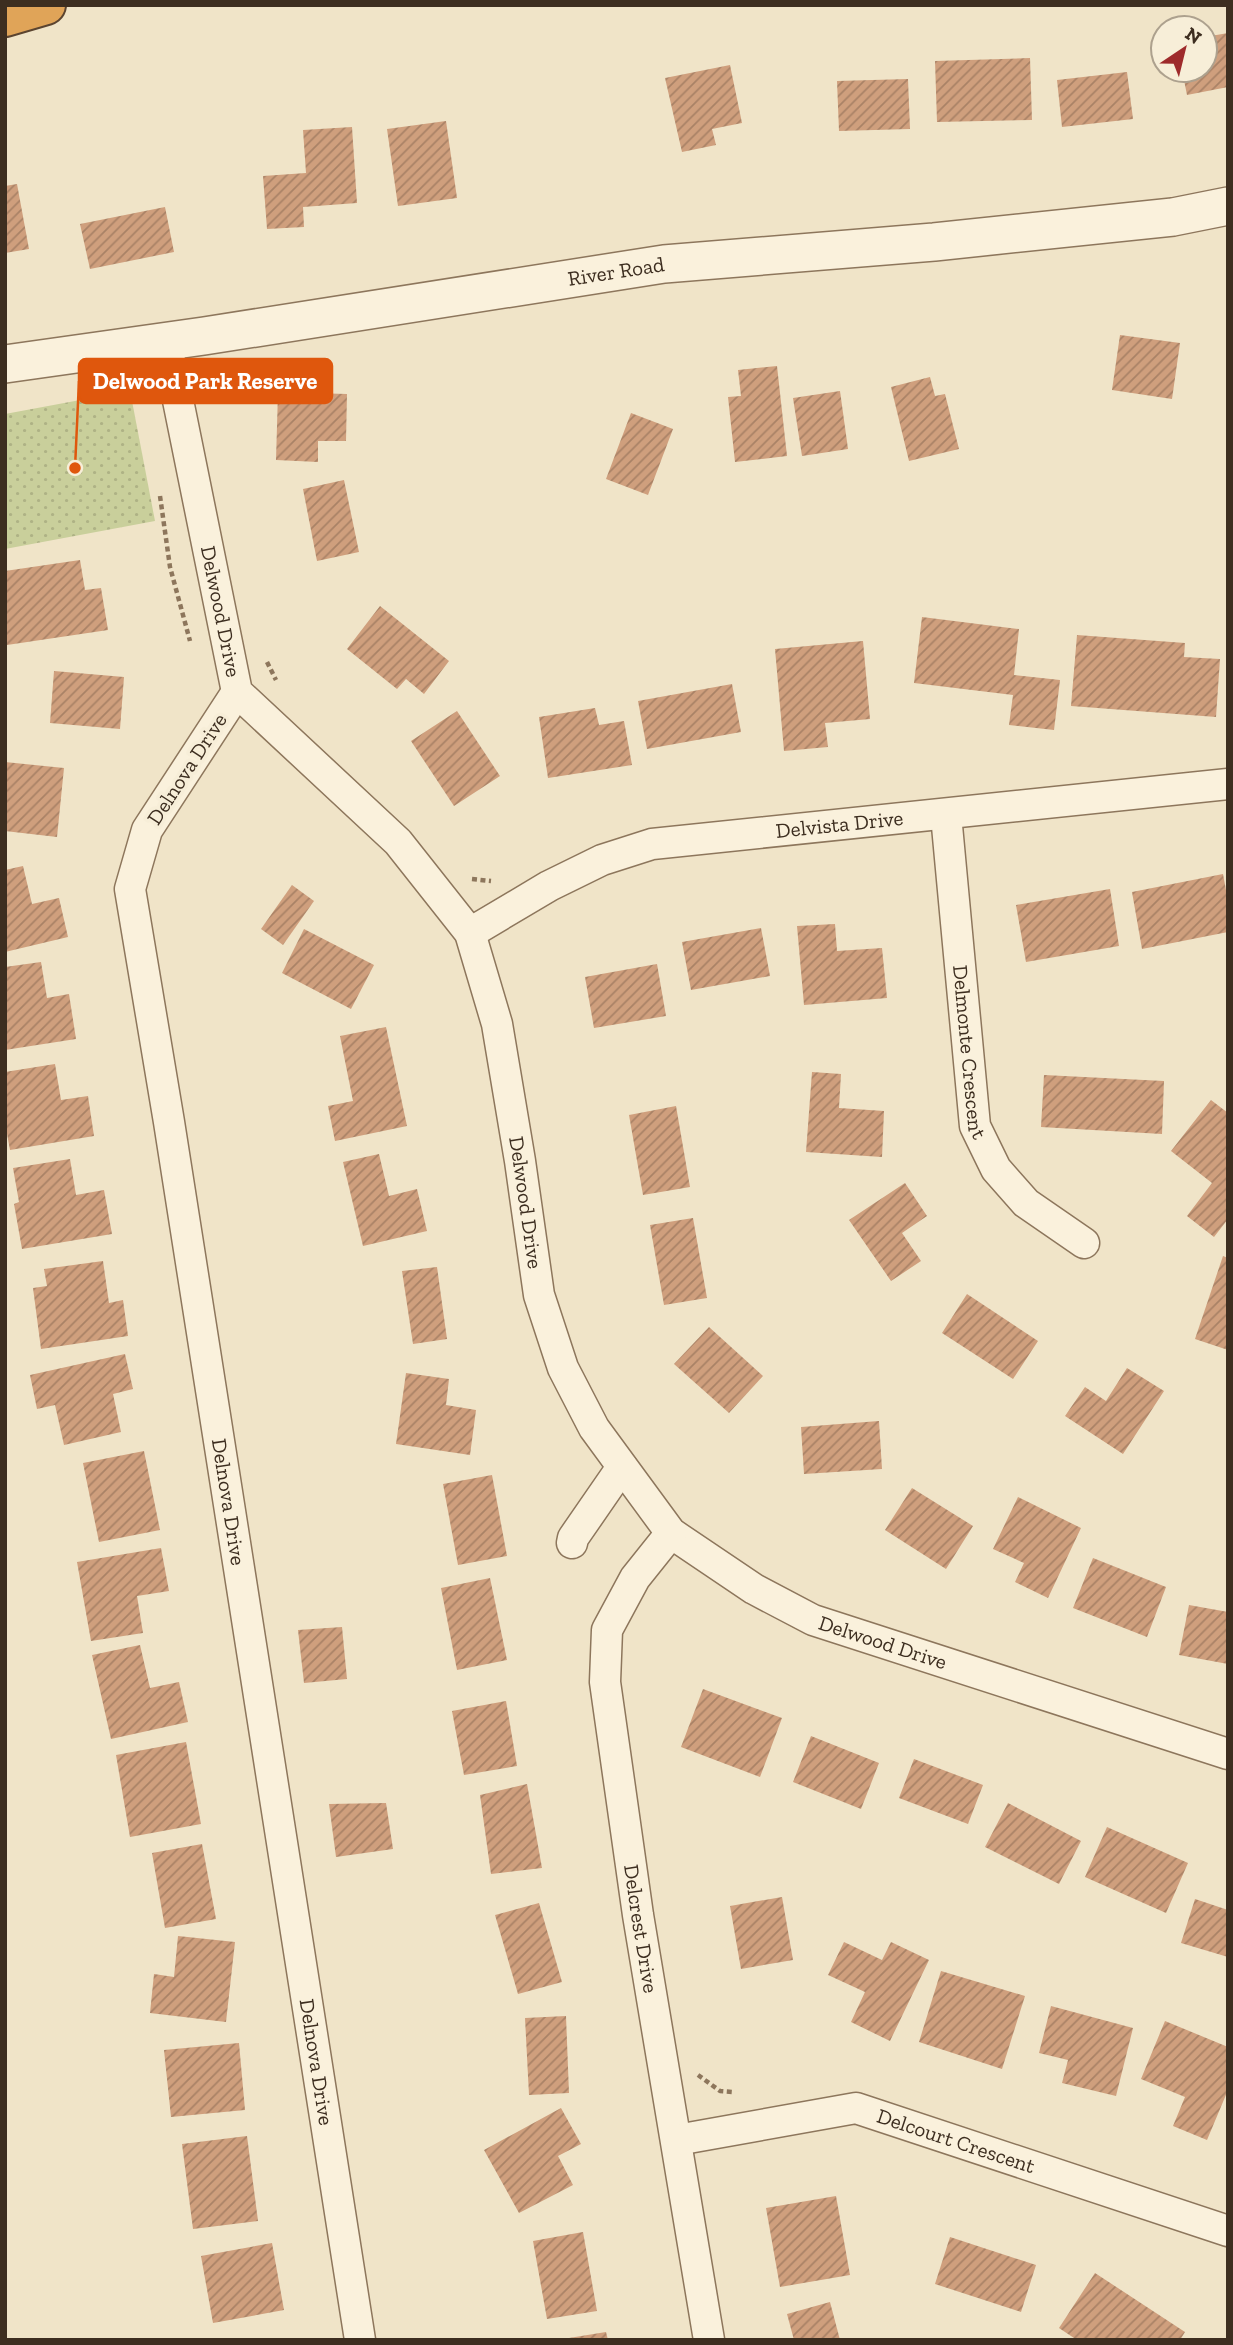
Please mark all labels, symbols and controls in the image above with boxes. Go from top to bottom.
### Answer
north arrow [1149,14,1219,84]
text: N [1181,22,1206,49]
street label: River Road [566,251,666,291]
callout: Delwood Park Reserve [79,359,332,403]
text: Delwood Park Reserve [93,367,317,395]
street label: Delwood Drive [196,544,247,679]
street label: Delnova Drive [141,708,232,829]
street label: Delvista Drive [775,805,905,843]
street label: Delmonte Crescent [948,964,992,1143]
street label: Delwood Drive [504,1135,548,1270]
street label: Delnova Drive [207,1437,251,1567]
street label: Delwood Drive [816,1610,950,1674]
street label: Delcrest Drive [619,1863,664,1995]
street label: Delnova Drive [295,1997,339,2127]
street label: Delcourt Crescent [874,2103,1038,2178]

